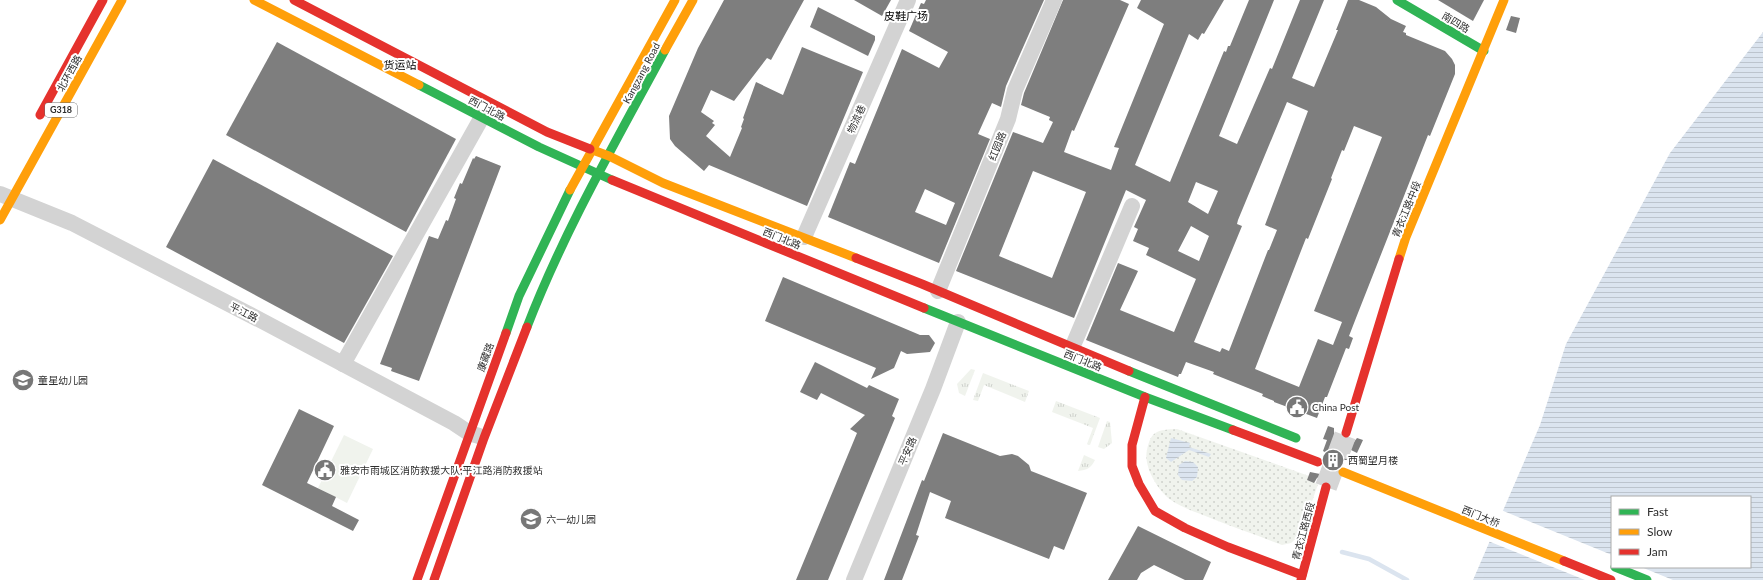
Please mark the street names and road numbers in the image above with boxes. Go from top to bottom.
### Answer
street label: 南四路 [1440,9,1472,35]
street label: Kangzang Road [620,40,662,106]
street label: 北环西路 [54,53,84,93]
street label: 西门北路 [467,93,507,123]
road number: G318 [45,103,77,117]
street label: 物流巷 [844,103,868,135]
street label: 红园路 [986,130,1008,162]
street label: 青衣江路中段 [1389,179,1423,239]
street label: 西门北路 [761,225,803,251]
street label: 平江路 [228,300,260,324]
street label: 康藏路 [474,341,496,373]
street label: 西门北路 [1062,347,1104,373]
street label: 平安路 [896,435,918,467]
street label: 青衣江路西段 [1289,500,1317,562]
street label: 西门大桥 [1460,503,1502,529]

